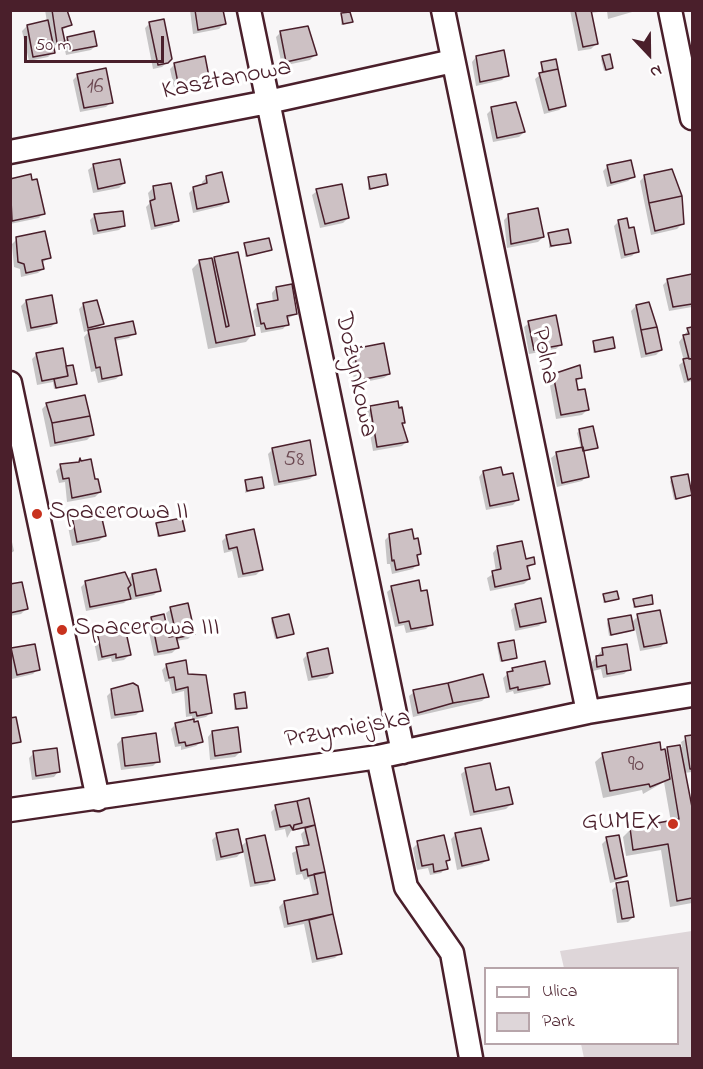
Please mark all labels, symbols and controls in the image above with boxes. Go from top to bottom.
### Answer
scale bar [27,24,166,62]
north arrow [619,24,679,84]
text: 50 m [35,33,72,59]
street label: Kasztanowa [160,53,294,109]
text: N [646,58,665,84]
house number: 16 [87,75,103,101]
street label: Dożynkowa [326,310,382,440]
street label: Polna [522,325,564,387]
house number: 58 [284,448,304,474]
place label: Spacerowa II [49,498,188,530]
marker: Spacerowa II [30,507,44,521]
place label: Spacerowa III [74,614,220,646]
marker: Spacerowa III [55,623,69,637]
street label: Przymiejska [283,705,413,757]
house number: 90 [628,753,644,779]
place label: GUMEX [582,808,661,840]
marker: GUMEX [666,817,680,831]
legend [484,967,679,1045]
text: Ulica [542,979,577,1005]
text: Park [542,1009,575,1035]

